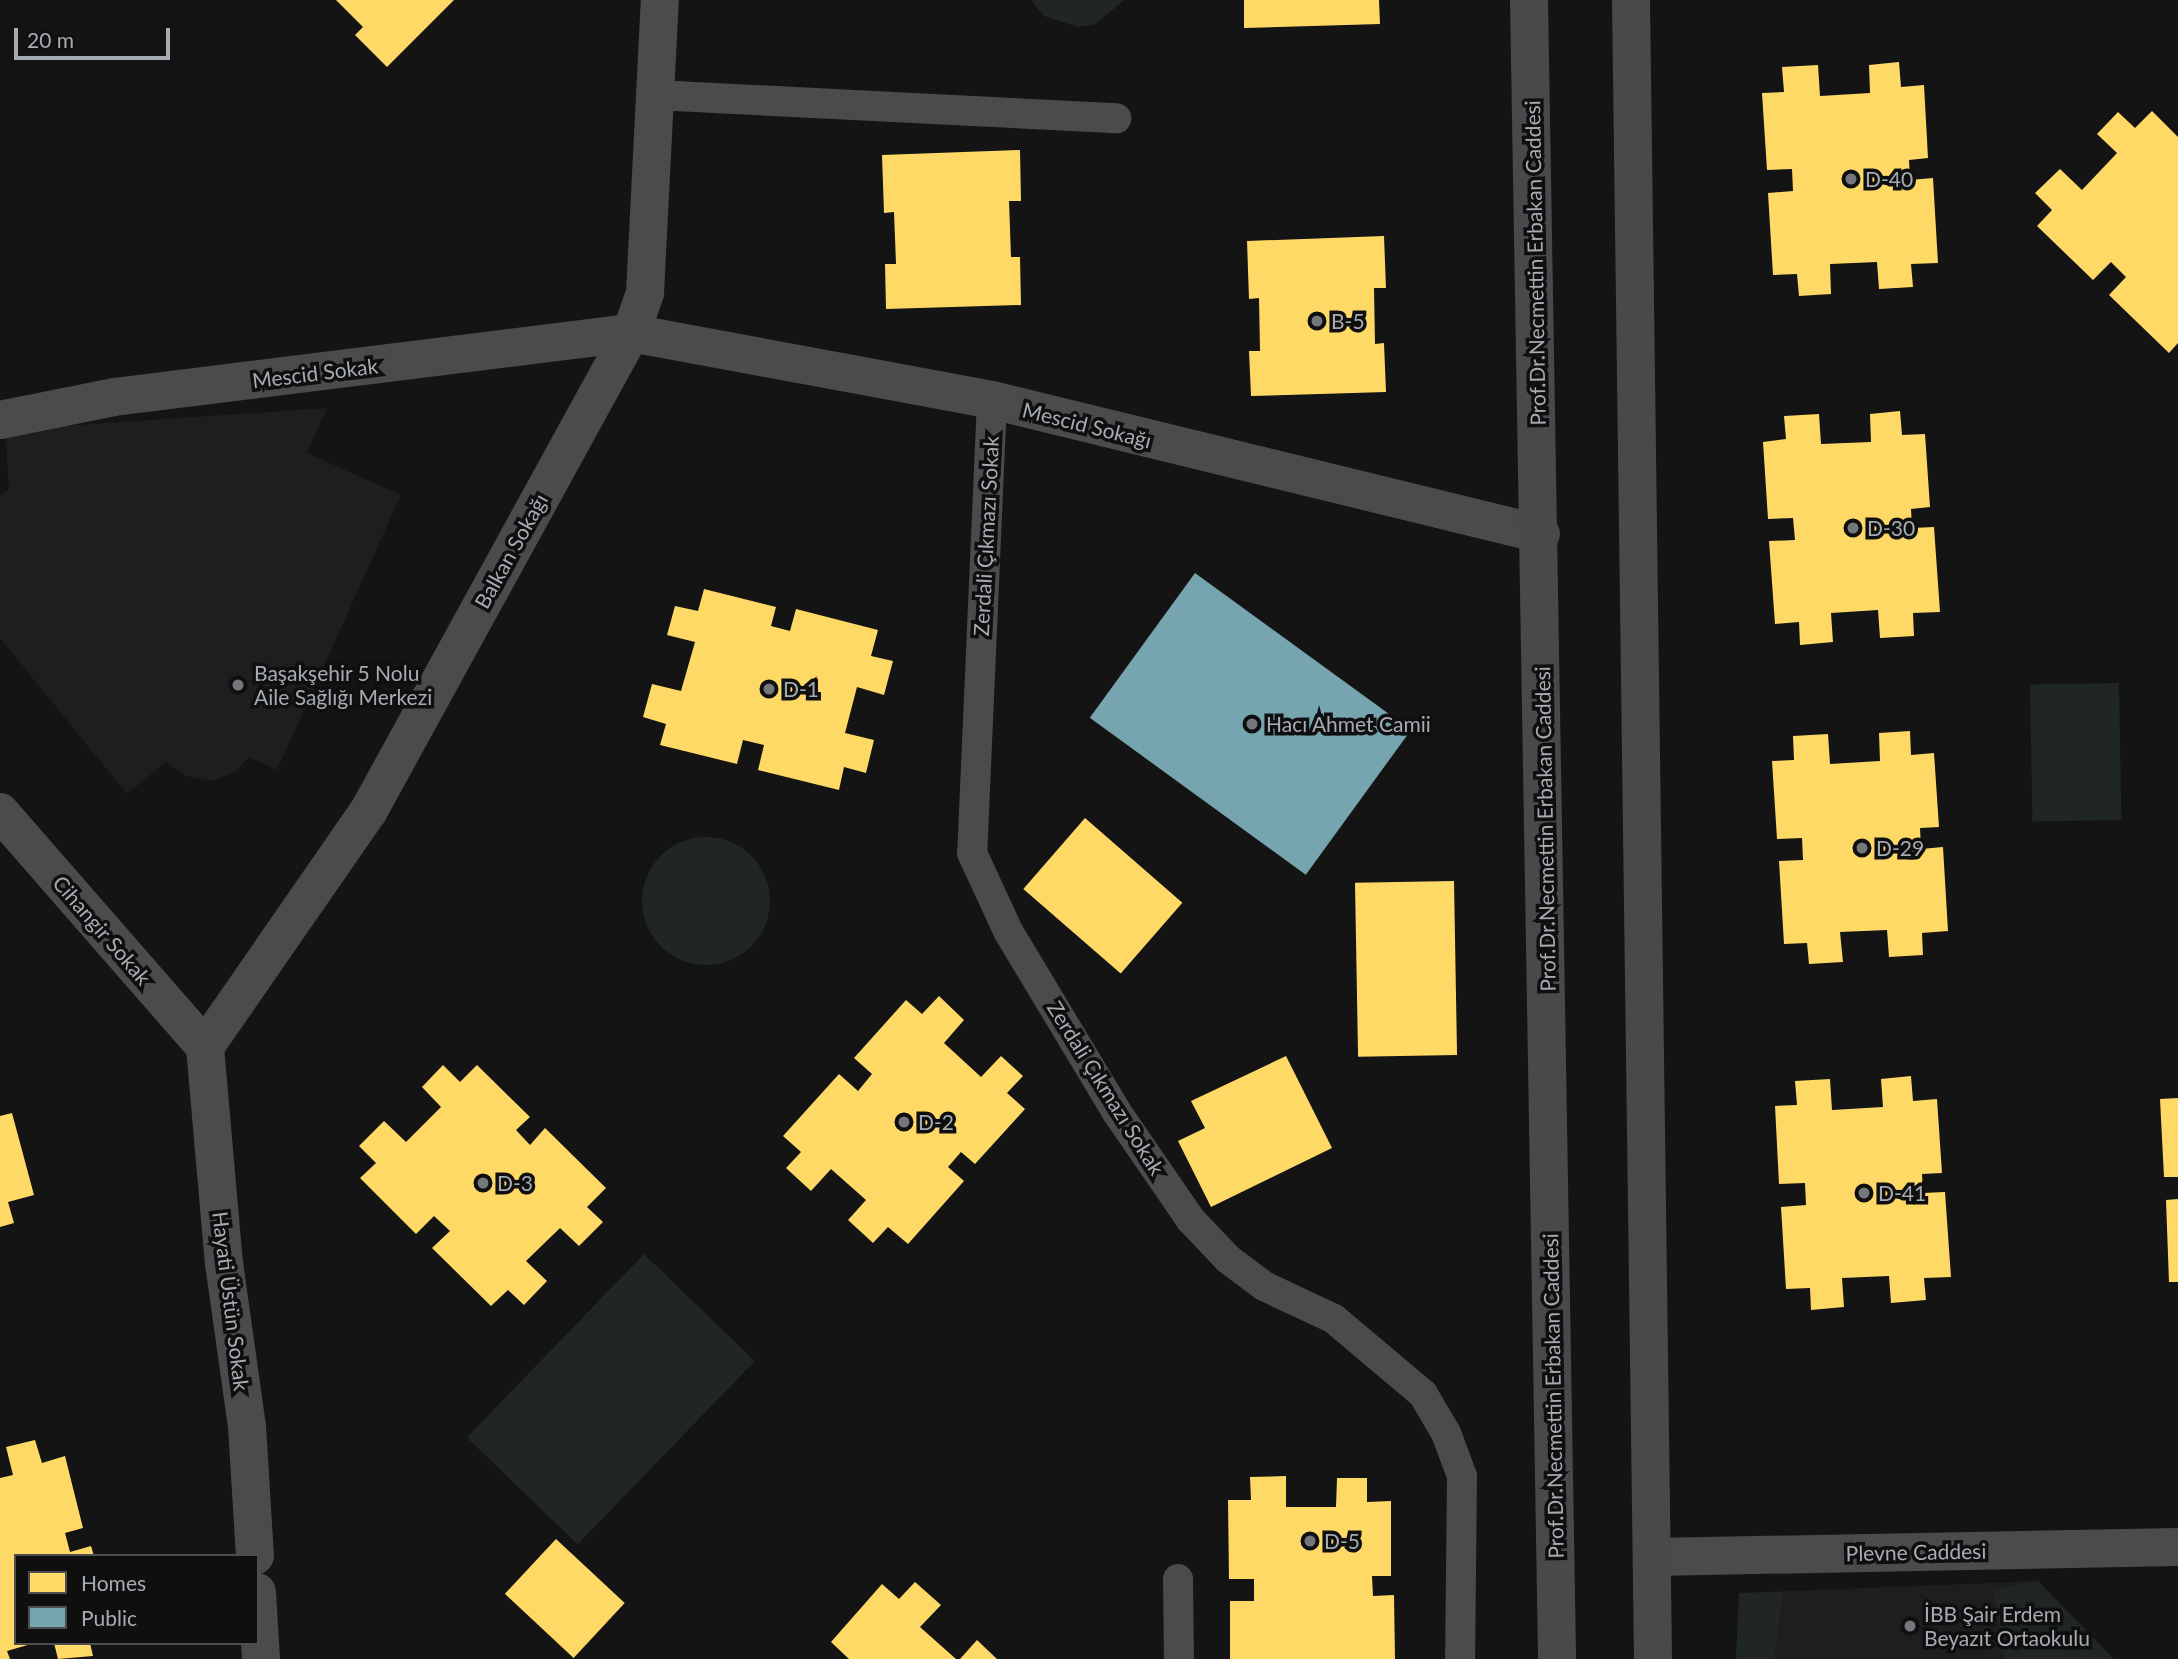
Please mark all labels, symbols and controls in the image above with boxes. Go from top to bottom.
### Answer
scale bar [18,14,173,58]
text: 20 m [27,27,74,52]
street label: Prof.Dr.Necmettin Erbakan Caddesi [1520,100,1550,426]
place label: D-40 [1865,166,1913,192]
marker: D-40 [1843,171,1859,187]
place label: B-5 [1331,308,1365,334]
marker: B-5 [1309,313,1325,329]
street label: Mescid Sokak [251,353,379,393]
street label: Mescid Sokağı [1020,397,1154,453]
street label: Zerdali Çıkmazı Sokak [968,435,1004,637]
street label: Balkan Sokağı [469,489,553,613]
place label: D-30 [1867,515,1915,541]
marker: D-30 [1845,520,1861,536]
place label: Başakşehir 5 Nolu Aile Sağlığı Merkezi [254,660,432,710]
street label: Prof.Dr.Necmettin Erbakan Caddesi [1530,666,1560,992]
marker: Başakşehir 5 Nolu Aile Sağlığı Merkezi [228,675,248,695]
place label: D-1 [783,676,819,702]
marker: D-1 [761,681,777,697]
place label: Hacı Ahmet Camii [1266,711,1432,737]
marker: Hacı Ahmet Camii [1244,716,1260,732]
place label: D-29 [1876,835,1924,861]
marker: D-29 [1854,840,1870,856]
street label: Cihangir Sokak [48,870,156,990]
street label: Zerdali Çıkmazı Sokak [1042,996,1170,1180]
place label: D-2 [918,1109,954,1135]
marker: D-2 [896,1114,912,1130]
place label: D-3 [497,1170,533,1196]
marker: D-3 [475,1175,491,1191]
place label: D-41 [1878,1180,1926,1206]
marker: D-41 [1856,1185,1872,1201]
street label: Hayati Üstün Sokak [207,1210,255,1392]
street label: Prof.Dr.Necmettin Erbakan Caddesi [1538,1233,1568,1559]
place label: D-5 [1324,1528,1360,1554]
marker: D-5 [1302,1533,1318,1549]
street label: Plevne Caddesi [1845,1538,1987,1566]
legend [14,1554,259,1645]
text: Homes [81,1570,146,1595]
place label: İBB Şair Erdem Beyazıt Ortaokulu [1924,1601,2090,1651]
text: Public [81,1605,137,1630]
marker: İBB Şair Erdem Beyazıt Ortaokulu [1902,1618,1918,1634]

